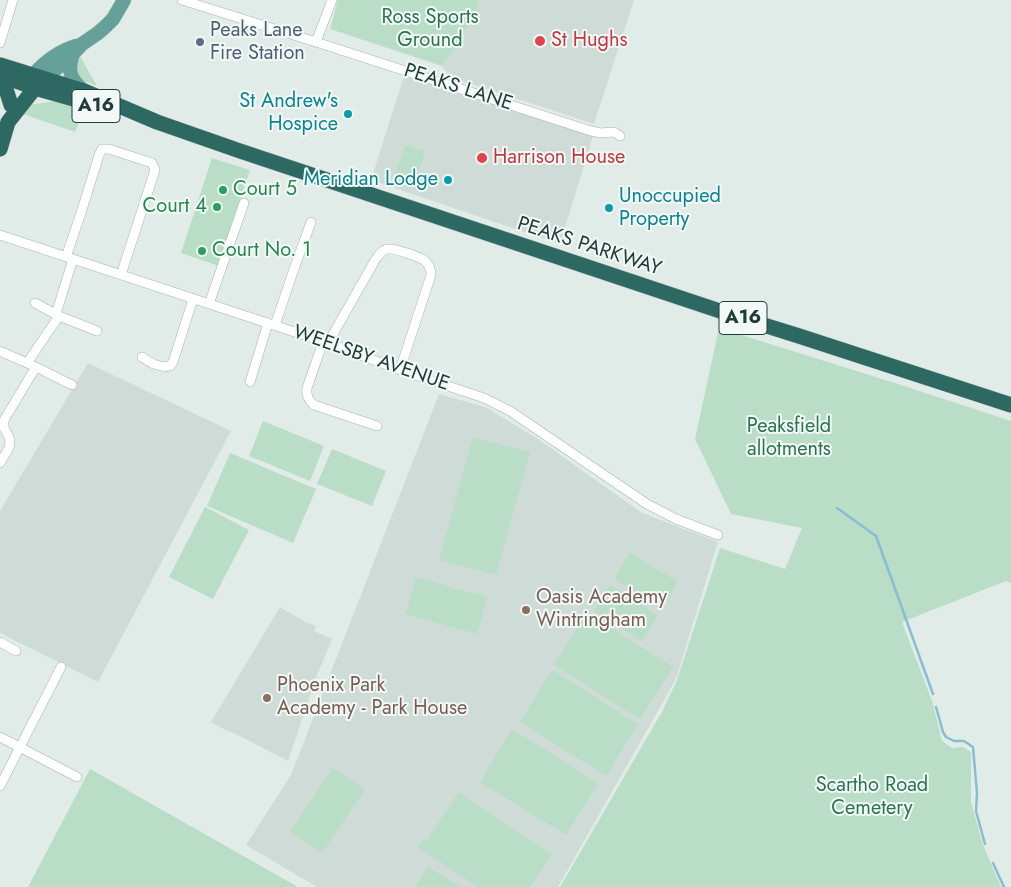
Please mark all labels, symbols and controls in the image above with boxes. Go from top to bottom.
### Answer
park label: Ross Sports Ground [381,6,479,53]
place label: Peaks Lane Fire Station [210,19,305,66]
place label: St Hughs [551,29,628,53]
marker: St Hughs [533,34,547,48]
marker: Peaks Lane Fire Station [194,36,206,48]
street label: PEAKS LANE [401,59,515,117]
road number: A16 [72,90,120,122]
place label: St Andrew's Hospice [239,90,338,137]
marker: St Andrew's Hospice [342,108,354,120]
place label: Harrison House [493,146,625,170]
marker: Harrison House [475,151,489,165]
place label: Meridian Lodge [304,168,438,192]
marker: Meridian Lodge [442,174,454,186]
place label: Court 5 [233,178,297,202]
marker: Court 5 [217,184,229,196]
place label: Unoccupied Property [619,185,721,232]
place label: Court 4 [143,195,207,219]
marker: Court 4 [211,201,223,213]
marker: Unoccupied Property [603,202,615,214]
street label: PEAKS PARKWAY [514,212,664,282]
place label: Court No. 1 [212,239,311,263]
marker: Court No. 1 [196,245,208,257]
road number: A16 [719,302,767,334]
street label: WEELSBY AVENUE [290,321,452,397]
park label: Peaksfield allotments [747,415,831,462]
place label: Oasis Academy Wintringham [536,586,667,633]
marker: Oasis Academy Wintringham [520,604,532,616]
place label: Phoenix Park Academy - Park House [277,674,467,721]
marker: Phoenix Park Academy - Park House [261,692,273,704]
park label: Scartho Road Cemetery [816,774,928,821]

